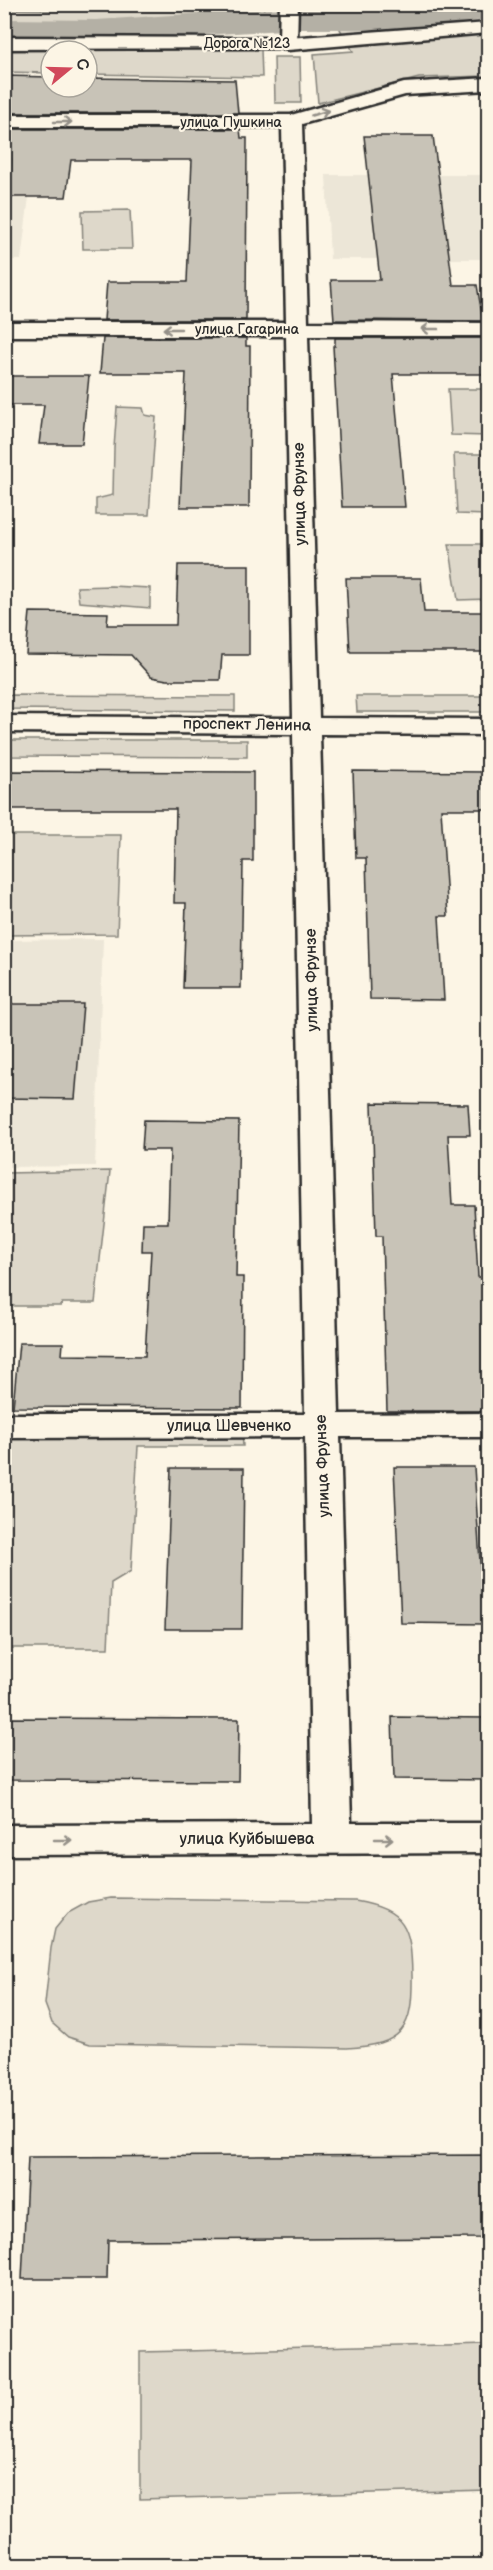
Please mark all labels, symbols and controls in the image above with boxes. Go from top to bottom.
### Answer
street label: Дорога №123 [204,35,290,52]
north arrow [39,39,99,99]
text: С [71,56,93,73]
one-way arrow [310,107,329,118]
street label: улица Пушкина [180,114,283,131]
one-way arrow [52,116,72,128]
street label: улица Гагарина [195,321,300,338]
one-way arrow [163,323,183,335]
one-way arrow [421,323,441,335]
street label: улица Фрунзе [290,442,310,546]
street label: проспект Ленина [183,714,312,736]
street label: улица Фрунзе [302,928,322,1032]
street label: улица Фрунзе [312,1414,334,1518]
street label: улица Шевченко [167,1417,291,1436]
street label: улица Куйбышева [180,1830,315,1849]
one-way arrow [373,1833,393,1845]
one-way arrow [52,1834,72,1846]

